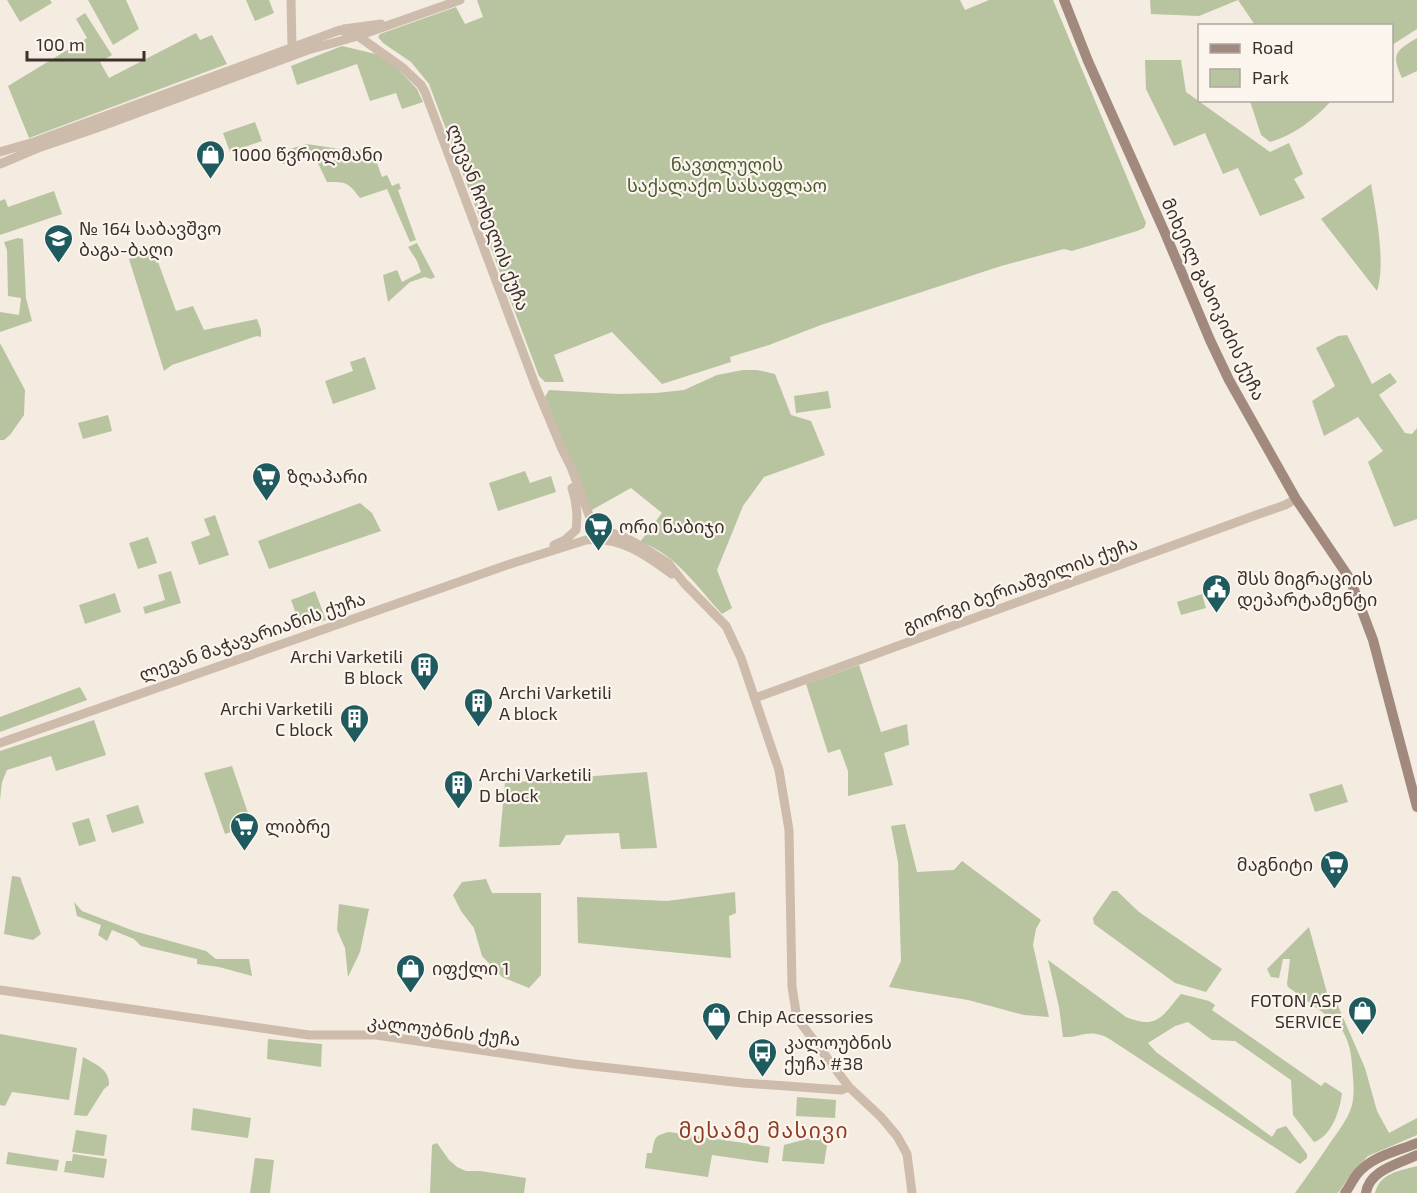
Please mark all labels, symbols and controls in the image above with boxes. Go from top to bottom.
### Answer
scale bar [27,24,144,62]
legend [1198,24,1393,102]
text: 100 m [36,33,85,55]
text: Road [1252,36,1293,58]
text: Park [1252,66,1289,88]
street label: ლევან ჩოხელის ქუჩა [442,121,535,314]
shop icon: 1000 წვრილმანი [195,138,227,180]
place label: 1000 წვრილმანი [232,143,383,166]
park label: ნავთლუღის საქალაქო სასაფლაო [627,153,827,197]
street label: მიხეილ გახოკიძის ქუჩა [1156,194,1271,404]
place label: № 164 საბავშვო ბაგა-ბაღი [79,217,222,261]
school or university icon: № 164 საბავშვო ბაგა-ბაღი [42,222,74,264]
supermarket icon: ზღაპარი [250,460,282,502]
place label: ზღაპარი [287,465,368,488]
supermarket icon: ორი ნაბიჯი [582,510,614,552]
place label: ორი ნაბიჯი [619,515,725,538]
street label: გიორგი ბერიაშვილის ქუჩა [900,531,1141,638]
place label: შსს მიგრაციის დეპარტამენტი [1237,567,1377,611]
public building icon: შსს მიგრაციის დეპარტამენტი [1200,572,1232,614]
street label: ლევან მაჭავარიანის ქუჩა [136,587,369,686]
place label: Archi Varketili B block [290,645,403,688]
building icon: Archi Varketili B block [408,650,440,692]
place label: Archi Varketili A block [499,681,612,724]
building icon: Archi Varketili A block [462,686,494,728]
place label: Archi Varketili C block [220,697,333,740]
building icon: Archi Varketili C block [338,702,370,744]
place label: Archi Varketili D block [479,763,592,806]
building icon: Archi Varketili D block [442,768,474,810]
supermarket icon: ლიბრე [228,810,260,852]
place label: ლიბრე [265,815,331,838]
supermarket icon: მაგნიტი [1318,848,1350,890]
place label: მაგნიტი [1237,853,1313,876]
shop icon: იფქლი 1 [395,952,427,994]
place label: იფქლი 1 [432,957,510,980]
place label: FOTON ASP SERVICE [1250,989,1342,1032]
shop icon: FOTON ASP SERVICE [1347,994,1379,1036]
shop icon: Chip Accessories [700,1000,732,1042]
place label: Chip Accessories [737,1005,873,1027]
street label: კალოუბნის ქუჩა [366,1010,522,1051]
place label: კალოუბნის ქუჩა #38 [784,1031,892,1075]
bus stop icon: კალოუბნის ქუჩა #38 [747,1036,779,1078]
district label: მესამე მასივი [679,1117,849,1143]

